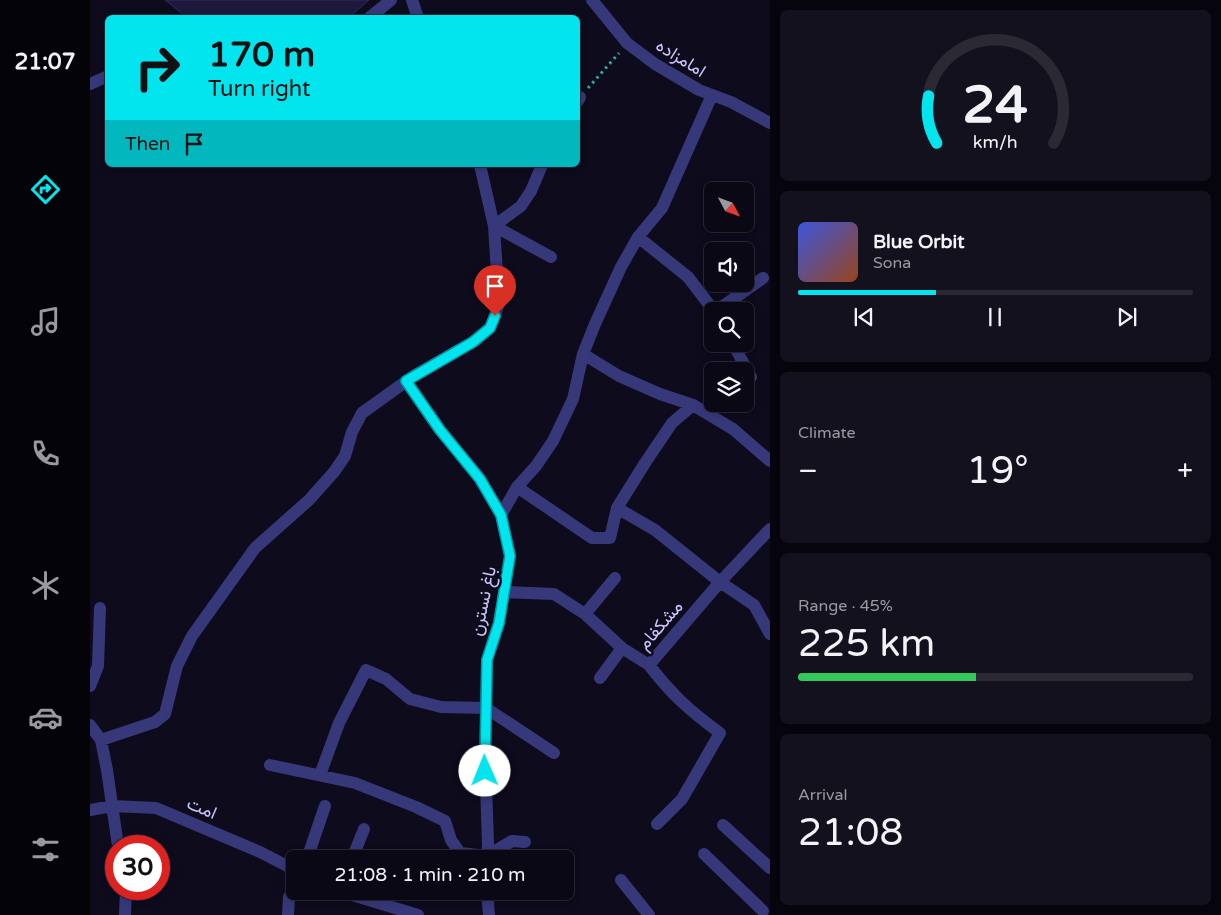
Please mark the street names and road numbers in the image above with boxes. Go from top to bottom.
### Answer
street label: امامزاده [652,34,710,82]
street label: باغ نسترن [465,564,502,638]
street label: مشکفام [633,596,688,655]
street label: امت [184,792,220,824]

